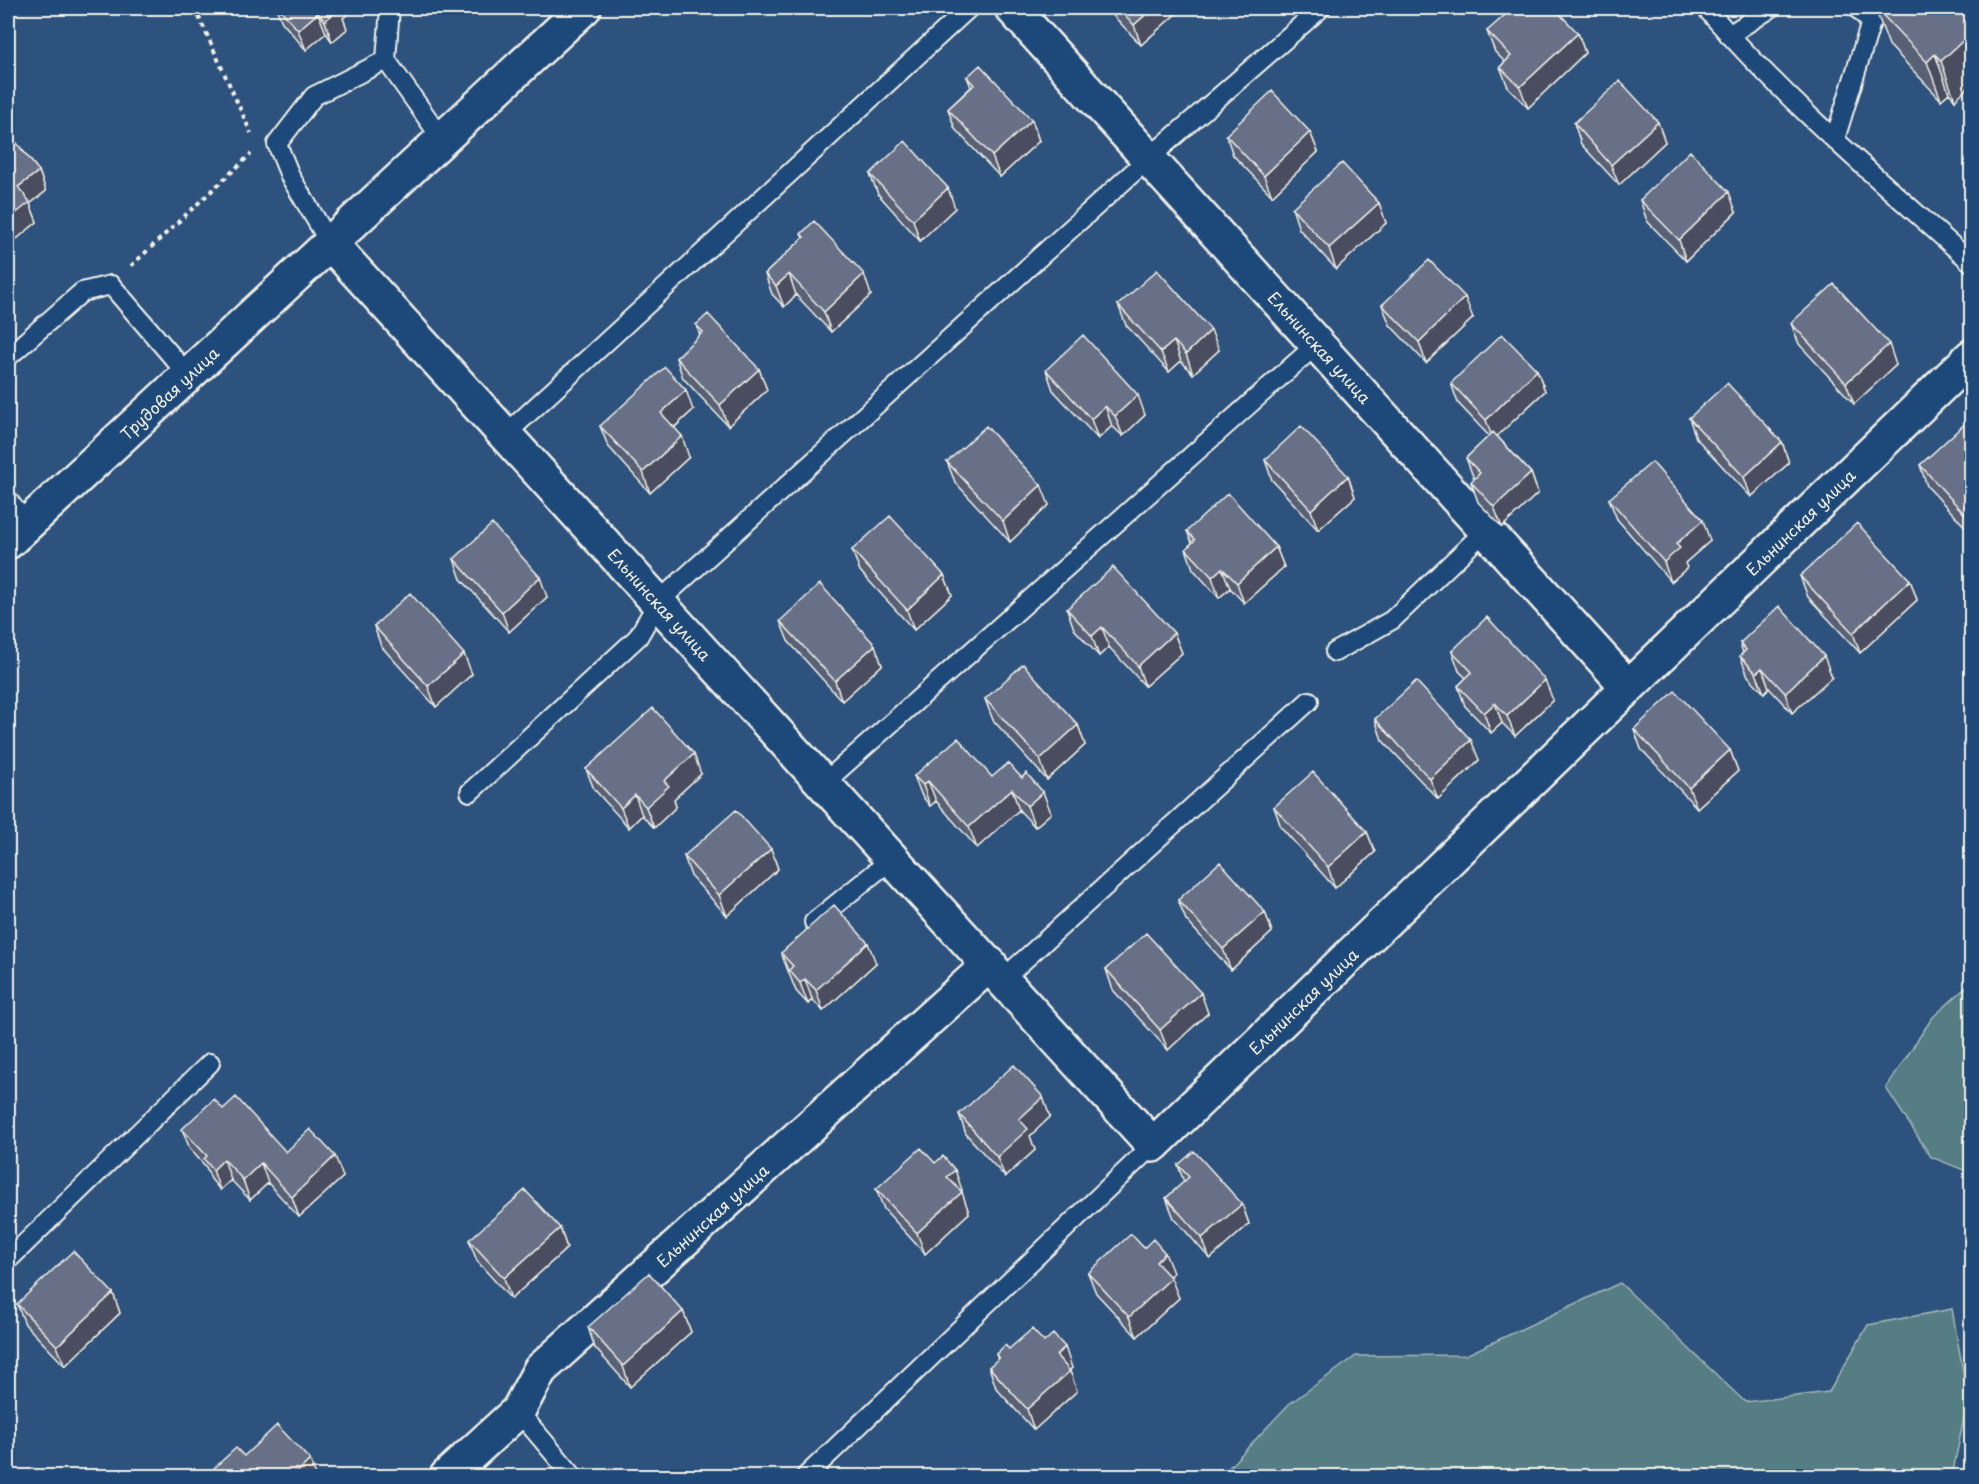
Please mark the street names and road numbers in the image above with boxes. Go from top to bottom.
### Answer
street label: Ельнинская улица [1263,285,1377,409]
street label: Трудовая улица [114,341,224,445]
street label: Ельнинская улица [1740,463,1860,581]
street label: Ельнинская улица [603,542,717,666]
street label: Ельнинская улица [1243,942,1363,1060]
street label: Ельнинская улица [650,1158,774,1272]

